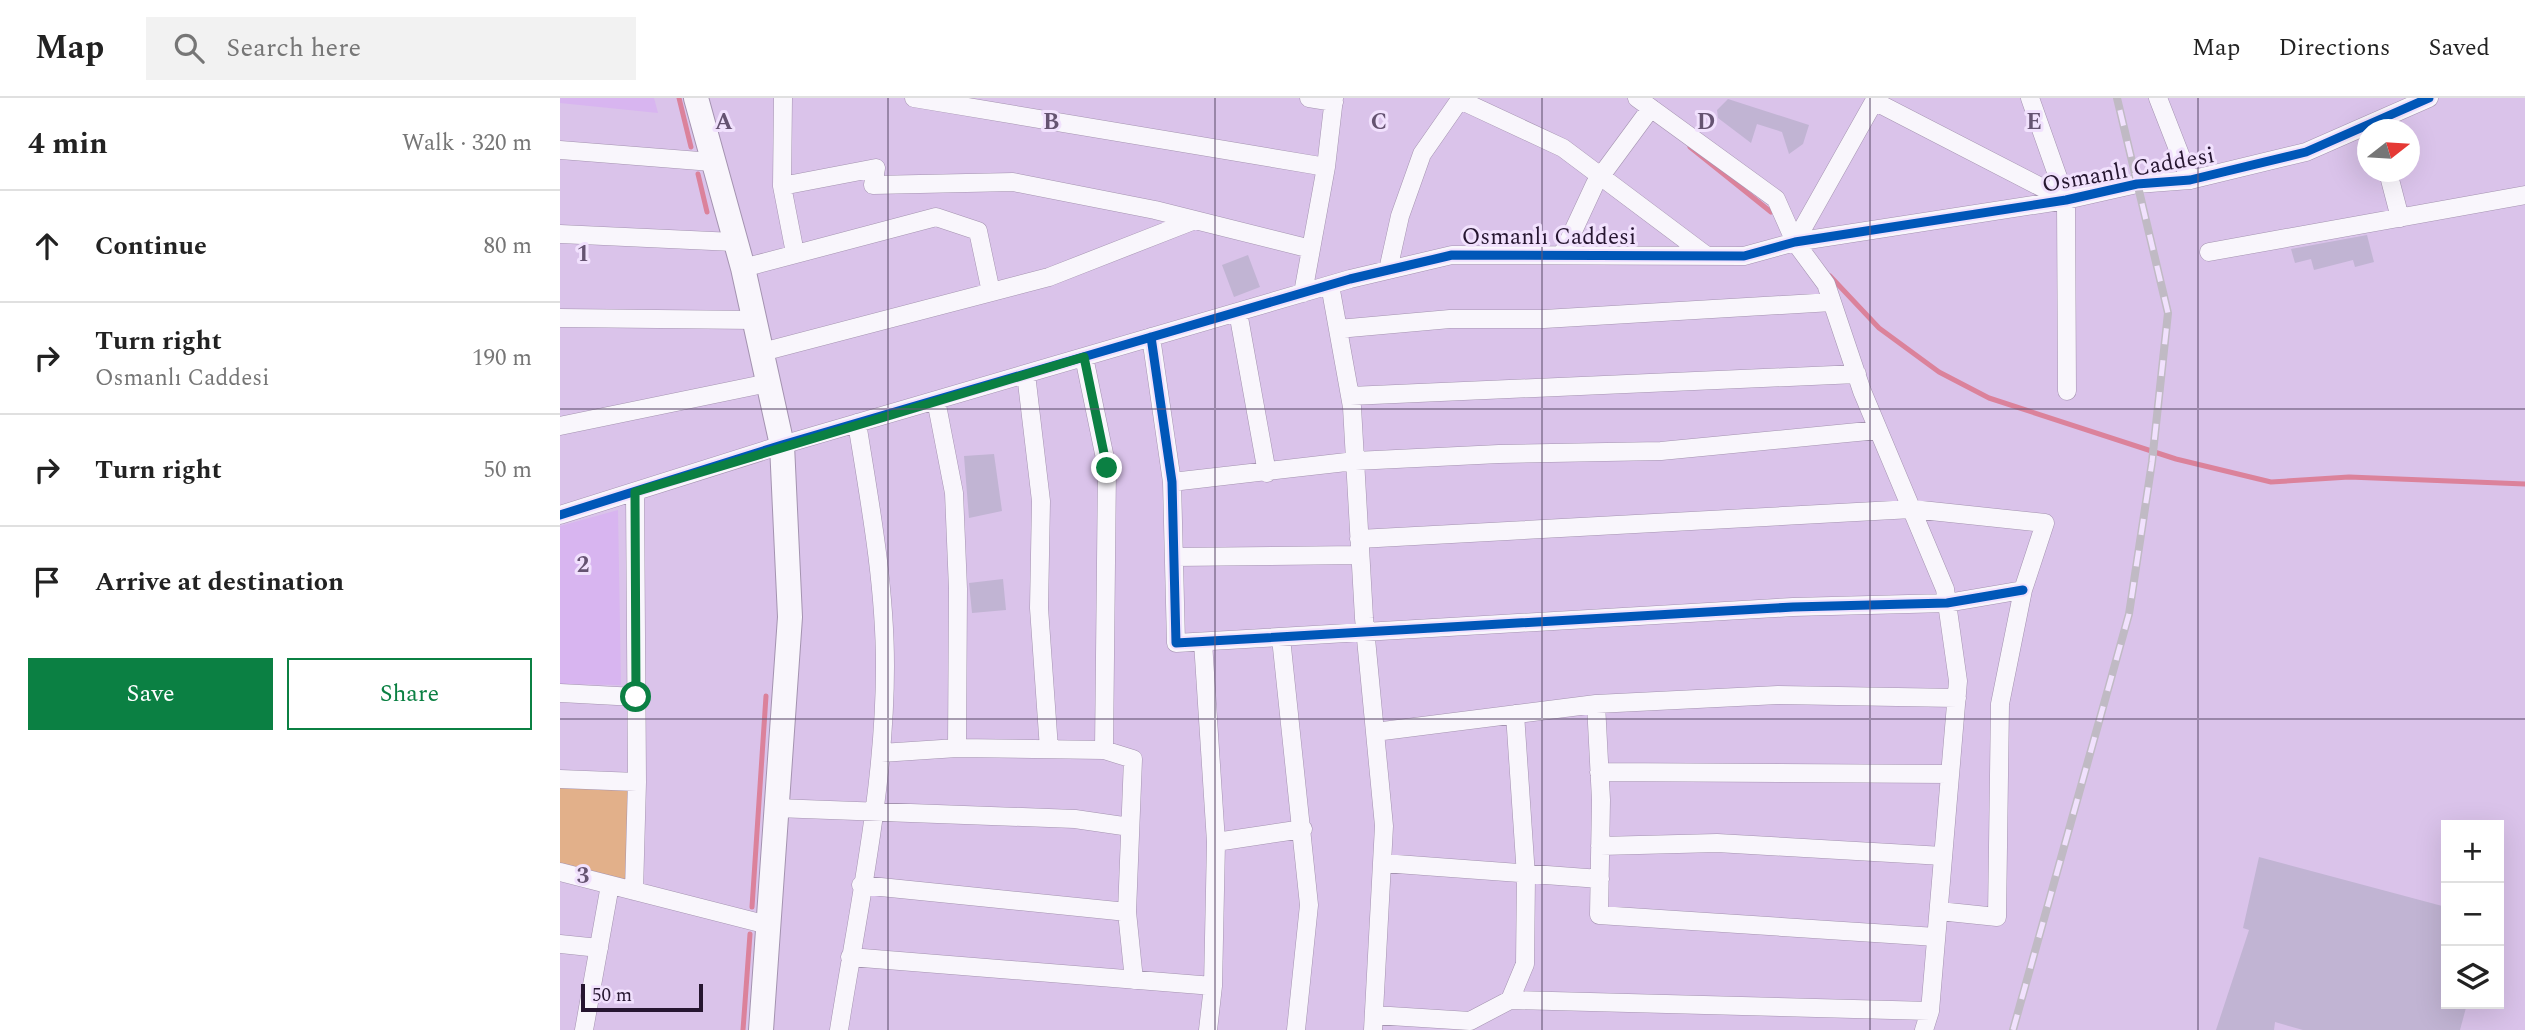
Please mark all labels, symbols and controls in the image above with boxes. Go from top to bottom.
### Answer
search box [146,17,636,80]
text: Map [35,23,104,73]
text: Search here [226,28,361,68]
icon: search [170,29,208,67]
text: Map [2192,30,2240,66]
text: Directions [2278,30,2390,66]
text: Saved [2428,30,2490,66]
text: A [715,105,733,140]
text: B [1043,105,1059,140]
text: C [1371,105,1387,140]
text: D [1697,105,1715,140]
text: E [2026,105,2042,140]
north arrow [2357,119,2420,182]
text: 4 min [28,121,108,167]
text: Walk · 320 m [402,126,532,161]
street label: Osmanlı Caddesi [2039,138,2217,203]
street label: Osmanlı Caddesi [1462,220,1636,255]
text: Continue [95,226,207,266]
icon: ahead [28,227,66,265]
text: 80 m [483,229,532,264]
text: 1 [577,237,589,272]
text: Turn right [95,321,222,361]
icon: right [28,339,66,377]
text: 190 m [472,341,532,376]
text: Osmanlı Caddesi [95,361,269,396]
text: Turn right [95,450,222,490]
icon: right [28,451,66,489]
route end [1091,452,1122,483]
text: 50 m [483,453,532,488]
text: 2 [577,548,590,583]
text: Arrive at destination [95,562,344,602]
icon: arrive [28,563,66,601]
button: Save [28,658,273,730]
button: Share [287,658,532,730]
route start [620,681,651,712]
map controls [2441,820,2504,1009]
button: + [2441,820,2504,883]
text: 3 [577,859,590,894]
button: − [2441,883,2504,946]
button: layers [2441,946,2504,1009]
scale bar [581,981,704,1013]
text: 50 m [592,981,632,1010]

